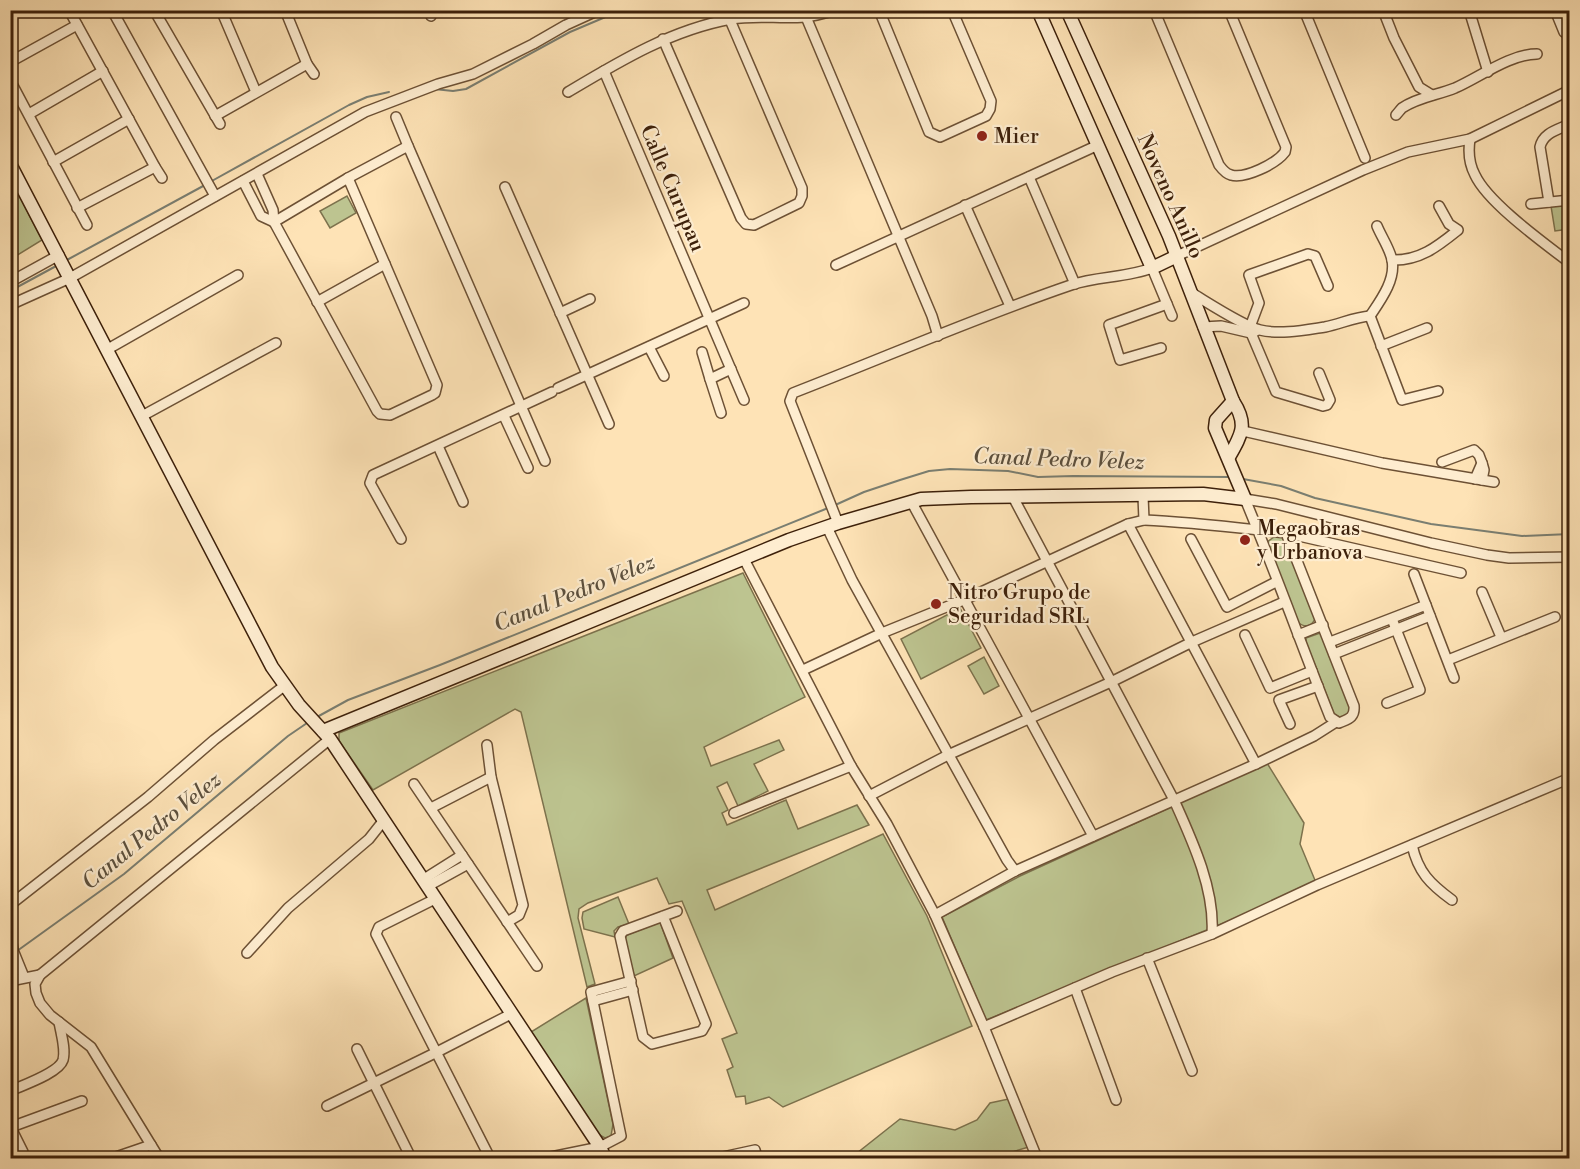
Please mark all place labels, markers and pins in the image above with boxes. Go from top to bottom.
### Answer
place label: Mier [994,124,1039,150]
marker: Mier [975,129,989,143]
place label: Megaobras y Urbanova [1256,516,1363,566]
marker: Megaobras y Urbanova [1238,533,1252,547]
place label: Nitro Grupo de Seguridad SRL [948,580,1091,630]
marker: Nitro Grupo de Seguridad SRL [929,597,943,611]

